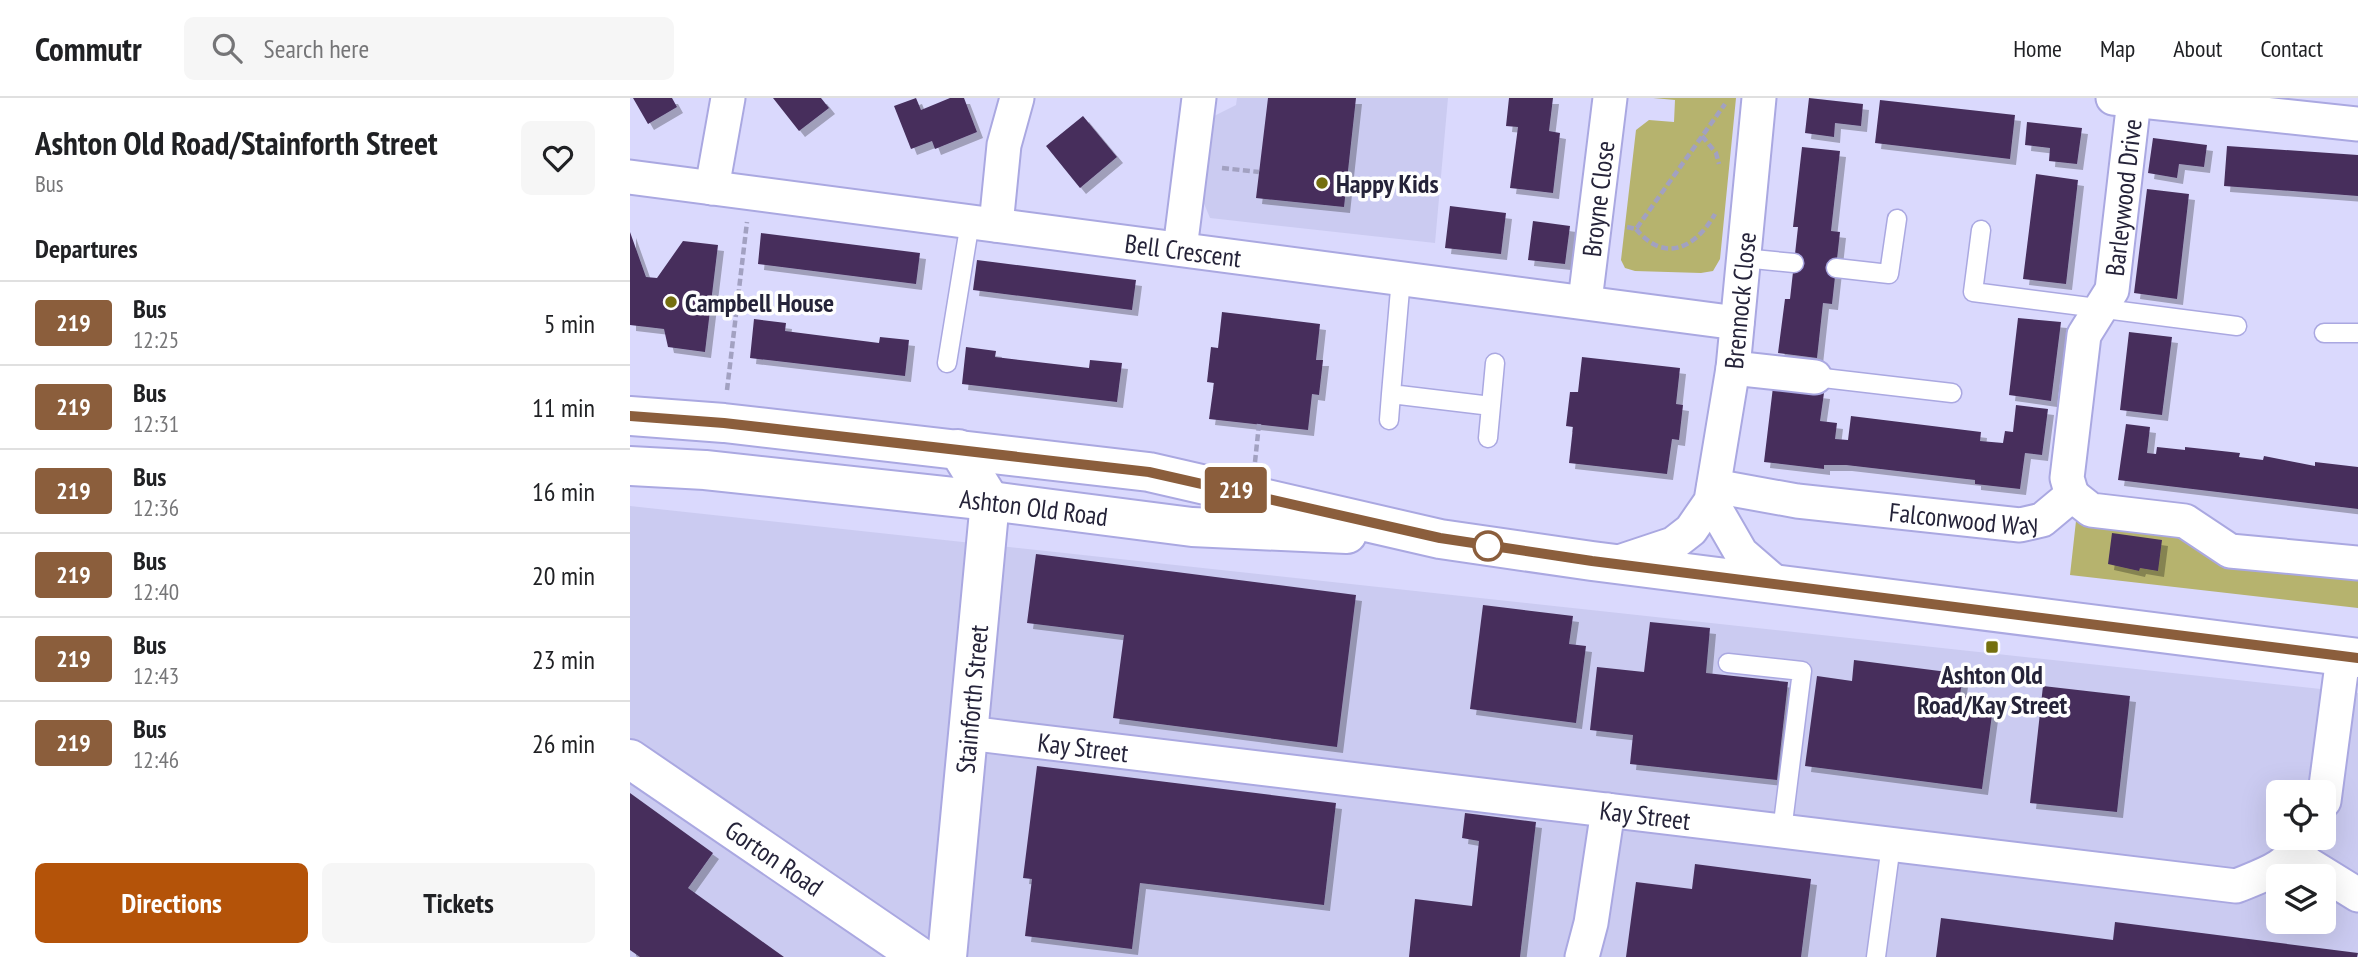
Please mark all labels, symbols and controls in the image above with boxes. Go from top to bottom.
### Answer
search box [184,17,674,80]
text: Commutr [35,27,142,70]
icon: search [208,29,246,67]
text: Search here [264,32,369,65]
text: Home [2013,33,2062,64]
text: Map [2100,33,2135,64]
text: About [2173,33,2222,64]
text: Contact [2260,33,2323,64]
street label: Barleywood Drive [2097,117,2148,278]
text: Ashton Old Road/Stainforth Street [35,121,438,164]
button: heart [521,121,595,195]
street label: Broyne Close [1574,139,1621,259]
place label: Happy Kids [1336,167,1439,200]
text: Bus [35,169,64,198]
marker: Happy Kids [1314,175,1330,191]
street label: Bell Crescent [1123,226,1243,274]
street label: Brennock Close [1717,231,1763,370]
text: Departures [35,232,138,265]
place label: Campbell House [685,286,834,319]
text: Bus [133,292,166,325]
marker: Campbell House [663,294,679,310]
text: 219 [56,307,91,338]
text: 5 min [544,307,595,340]
text: 12:25 [133,325,179,354]
text: Bus [133,376,166,409]
text: 219 [56,391,91,422]
text: 11 min [532,391,595,424]
text: 12:31 [133,409,179,438]
text: Bus [133,460,166,493]
line badge: 219 [1196,467,1276,513]
text: 219 [1219,474,1253,505]
text: 219 [56,475,91,506]
text: 16 min [532,475,595,508]
street label: Ashton Old Road [958,481,1110,533]
text: 12:36 [133,493,179,522]
street label: Falconwood Way [1888,495,2042,542]
unlabelled marker [1473,531,1503,561]
text: Bus [133,544,166,577]
text: 219 [56,559,91,590]
text: 20 min [532,559,595,592]
text: 12:40 [133,577,179,606]
street label: Stainforth Street [948,623,995,775]
text: Bus [133,628,166,661]
marker: Ashton Old Road/Kay Street [1984,639,2000,655]
text: 219 [56,643,91,674]
text: 23 min [532,643,595,676]
place label: Ashton Old Road/Kay Street [1917,658,2068,721]
text: 12:43 [133,661,179,690]
text: Bus [133,712,166,745]
street label: Kay Street [1036,725,1130,769]
text: 219 [56,727,91,758]
text: 26 min [532,727,595,760]
text: 12:46 [133,745,179,774]
map controls [2266,780,2336,934]
button: locate [2266,780,2336,850]
street label: Kay Street [1598,793,1692,837]
street label: Gorton Road [719,813,830,903]
button: Directions [35,863,308,943]
button: Tickets [322,863,595,943]
button: layers [2266,864,2336,934]

